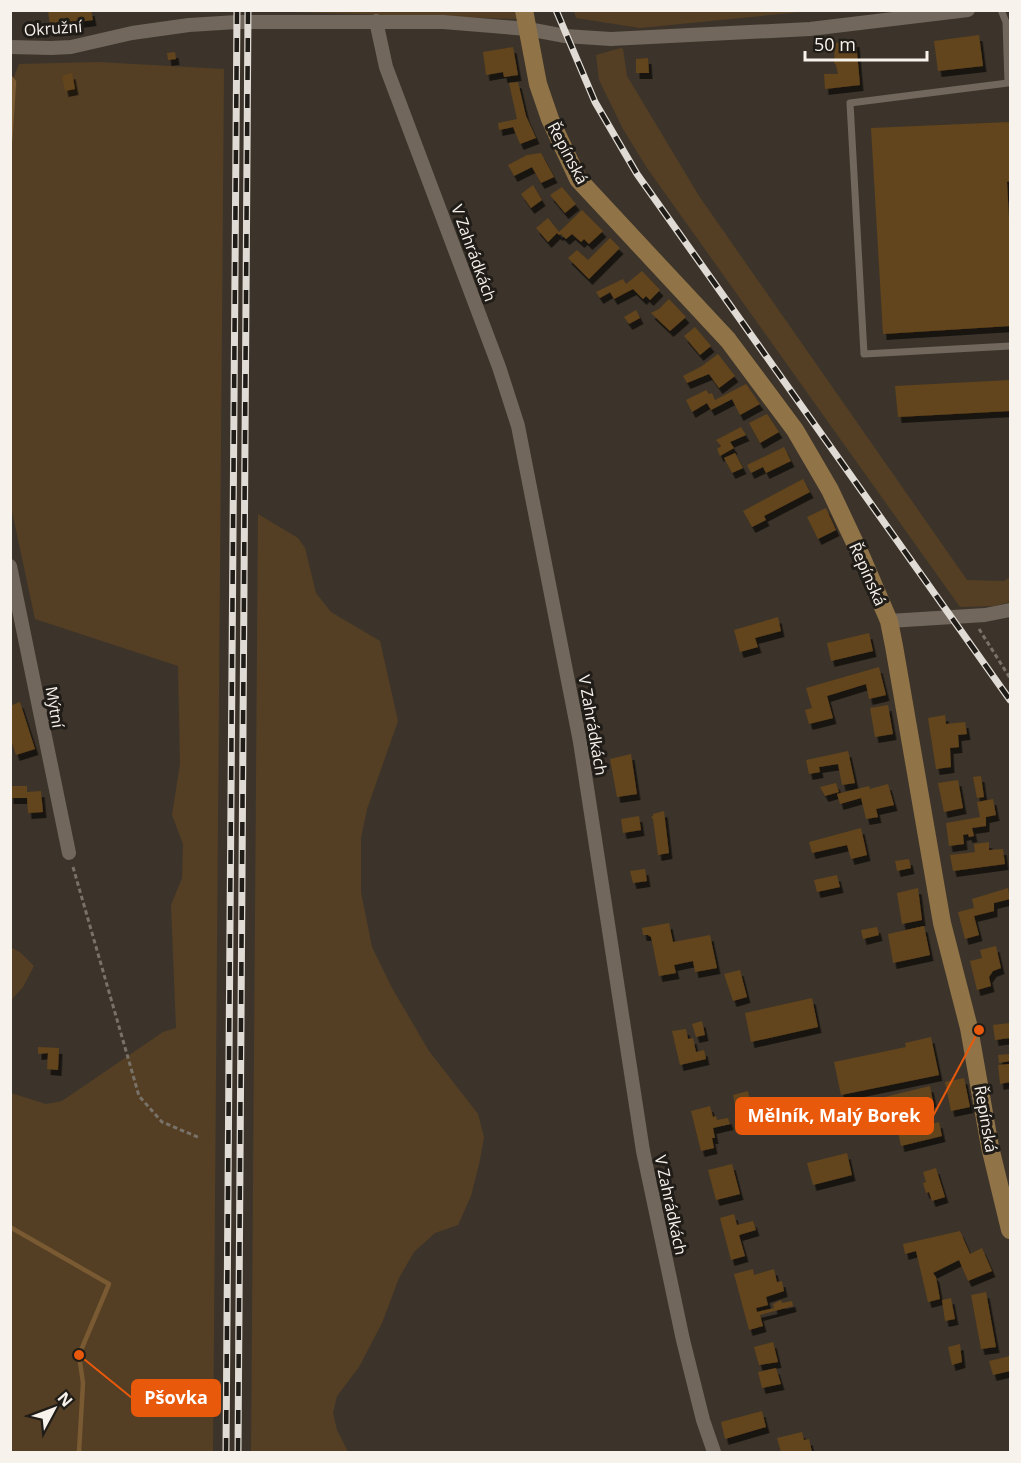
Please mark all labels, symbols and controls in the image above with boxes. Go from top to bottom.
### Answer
street label: Okružní [23,15,84,41]
scale bar [805,24,926,62]
text: 50 m [814,32,856,56]
street label: Řepínská [542,118,594,188]
street label: V Zahrádkách [446,202,502,304]
street label: Řepínská [844,539,892,609]
street label: V Zahrádkách [573,673,613,777]
street label: Mýtní [41,684,70,731]
street label: Řepínská [969,1084,1003,1154]
callout: Mělník, Malý Borek [736,1098,933,1134]
text: Mělník, Malý Borek [748,1103,921,1127]
street label: V Zahrádkách [650,1153,692,1257]
north arrow [24,1379,84,1439]
callout: Pšovka [132,1380,220,1416]
text: Pšovka [144,1385,208,1409]
text: N [53,1387,78,1411]

